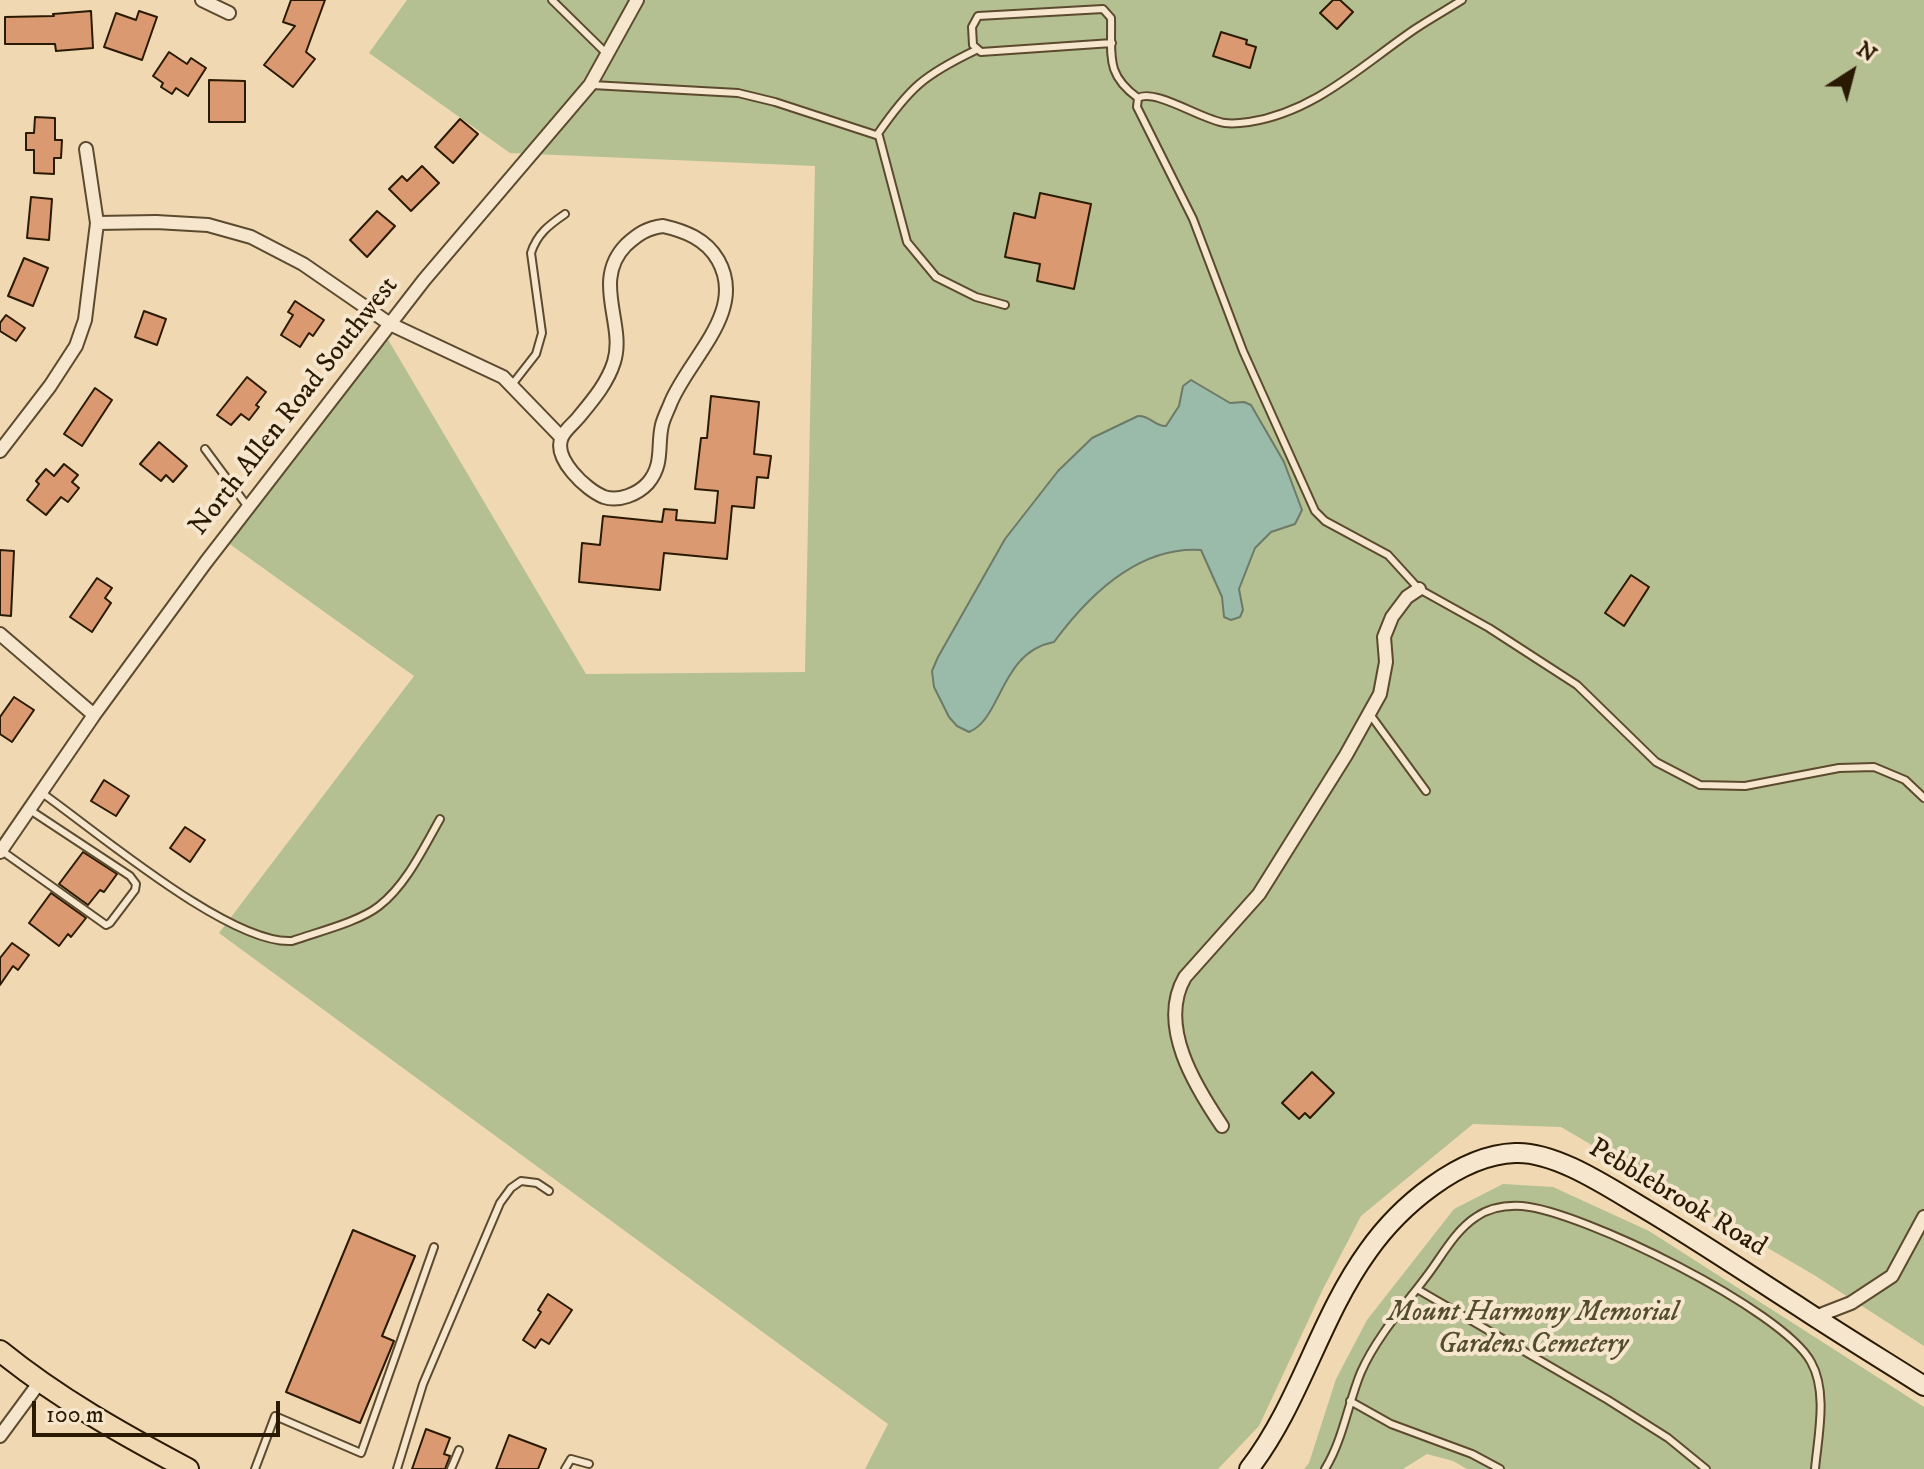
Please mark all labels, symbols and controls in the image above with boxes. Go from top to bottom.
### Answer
north arrow [1812,32,1892,112]
text: N [1851,36,1882,68]
street label: North Allen Road Southwest [183,271,407,543]
street label: Pebblebrook Road [1582,1133,1772,1265]
park label: Mount Harmony Memorial Gardens Cemetery [1387,1297,1679,1363]
scale bar [36,1385,284,1435]
text: 100 m [46,1400,104,1430]

